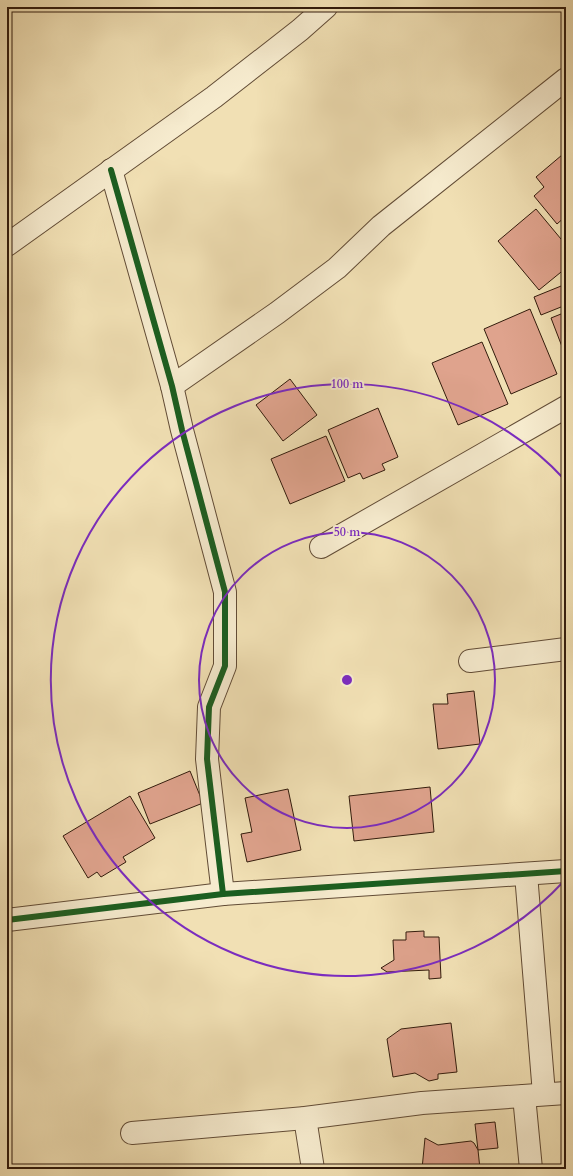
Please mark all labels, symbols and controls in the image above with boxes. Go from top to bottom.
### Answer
text: 100 m [331,376,364,392]
text: 50 m [334,524,361,540]
centre of rings [340,673,354,687]

